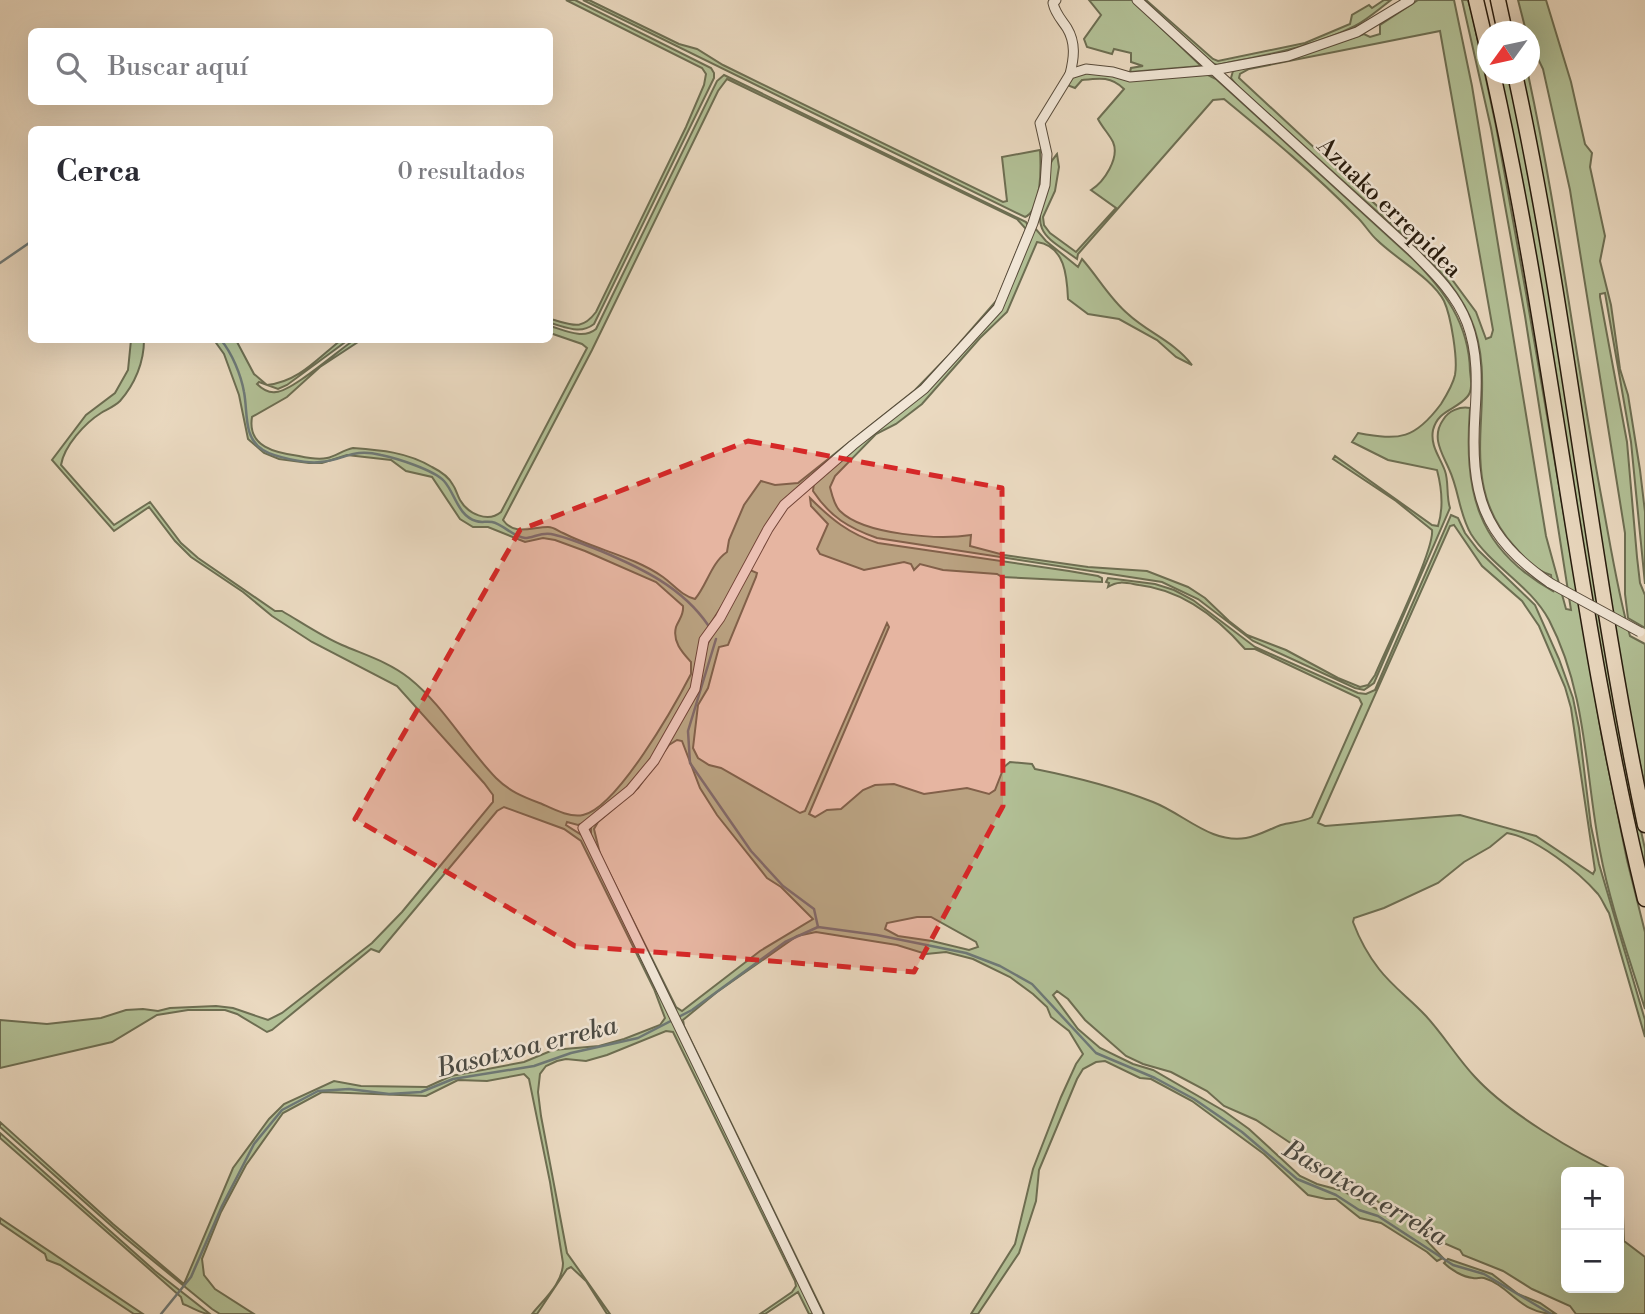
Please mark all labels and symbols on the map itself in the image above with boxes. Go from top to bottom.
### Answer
north arrow [1477,21,1540,84]
street label: Azuako errepidea [1310,131,1468,285]
water label: Basotxoa erreka [432,1009,621,1085]
water label: Basotxoa erreka [1276,1132,1454,1253]

